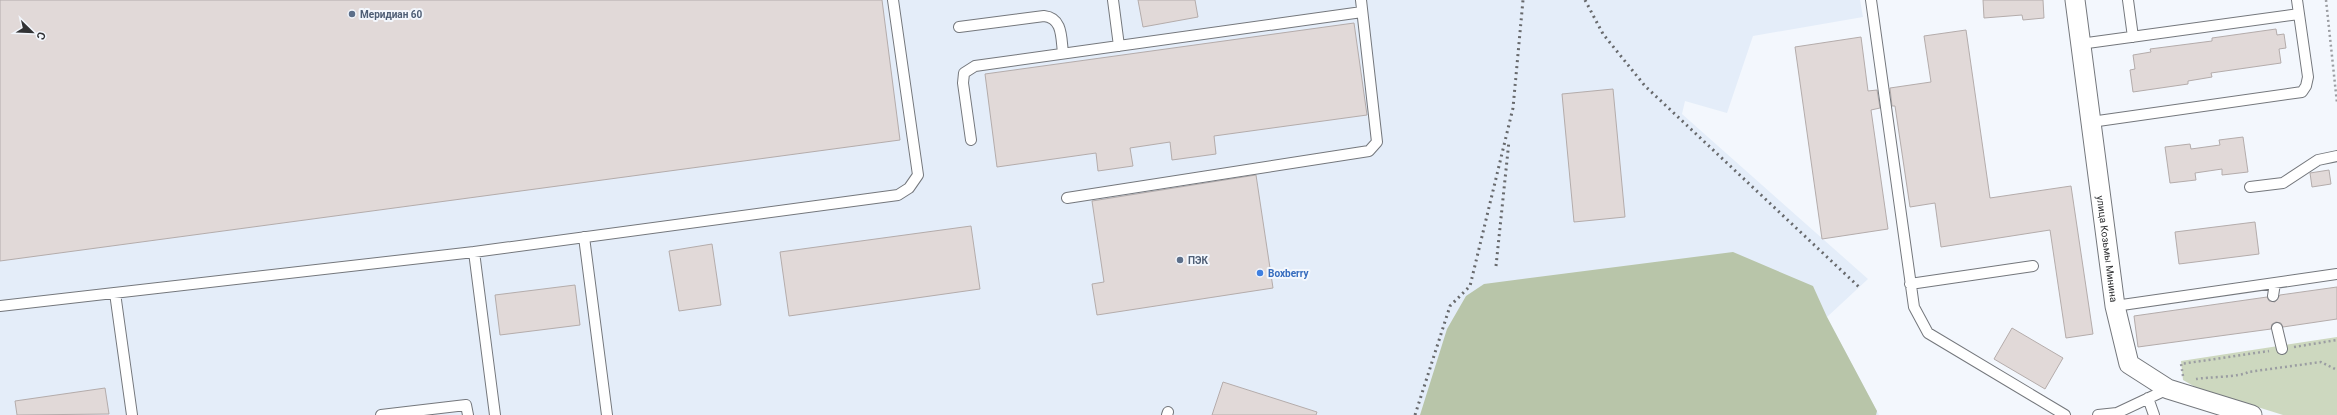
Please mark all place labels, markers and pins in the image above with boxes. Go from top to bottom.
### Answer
marker: Меридиан 60 [347,9,357,19]
place label: Меридиан 60 [360,9,423,20]
marker: ПЭК [1175,255,1185,265]
place label: ПЭК [1188,255,1209,266]
marker: Boxberry [1255,268,1265,278]
place label: Boxberry [1268,268,1309,279]

